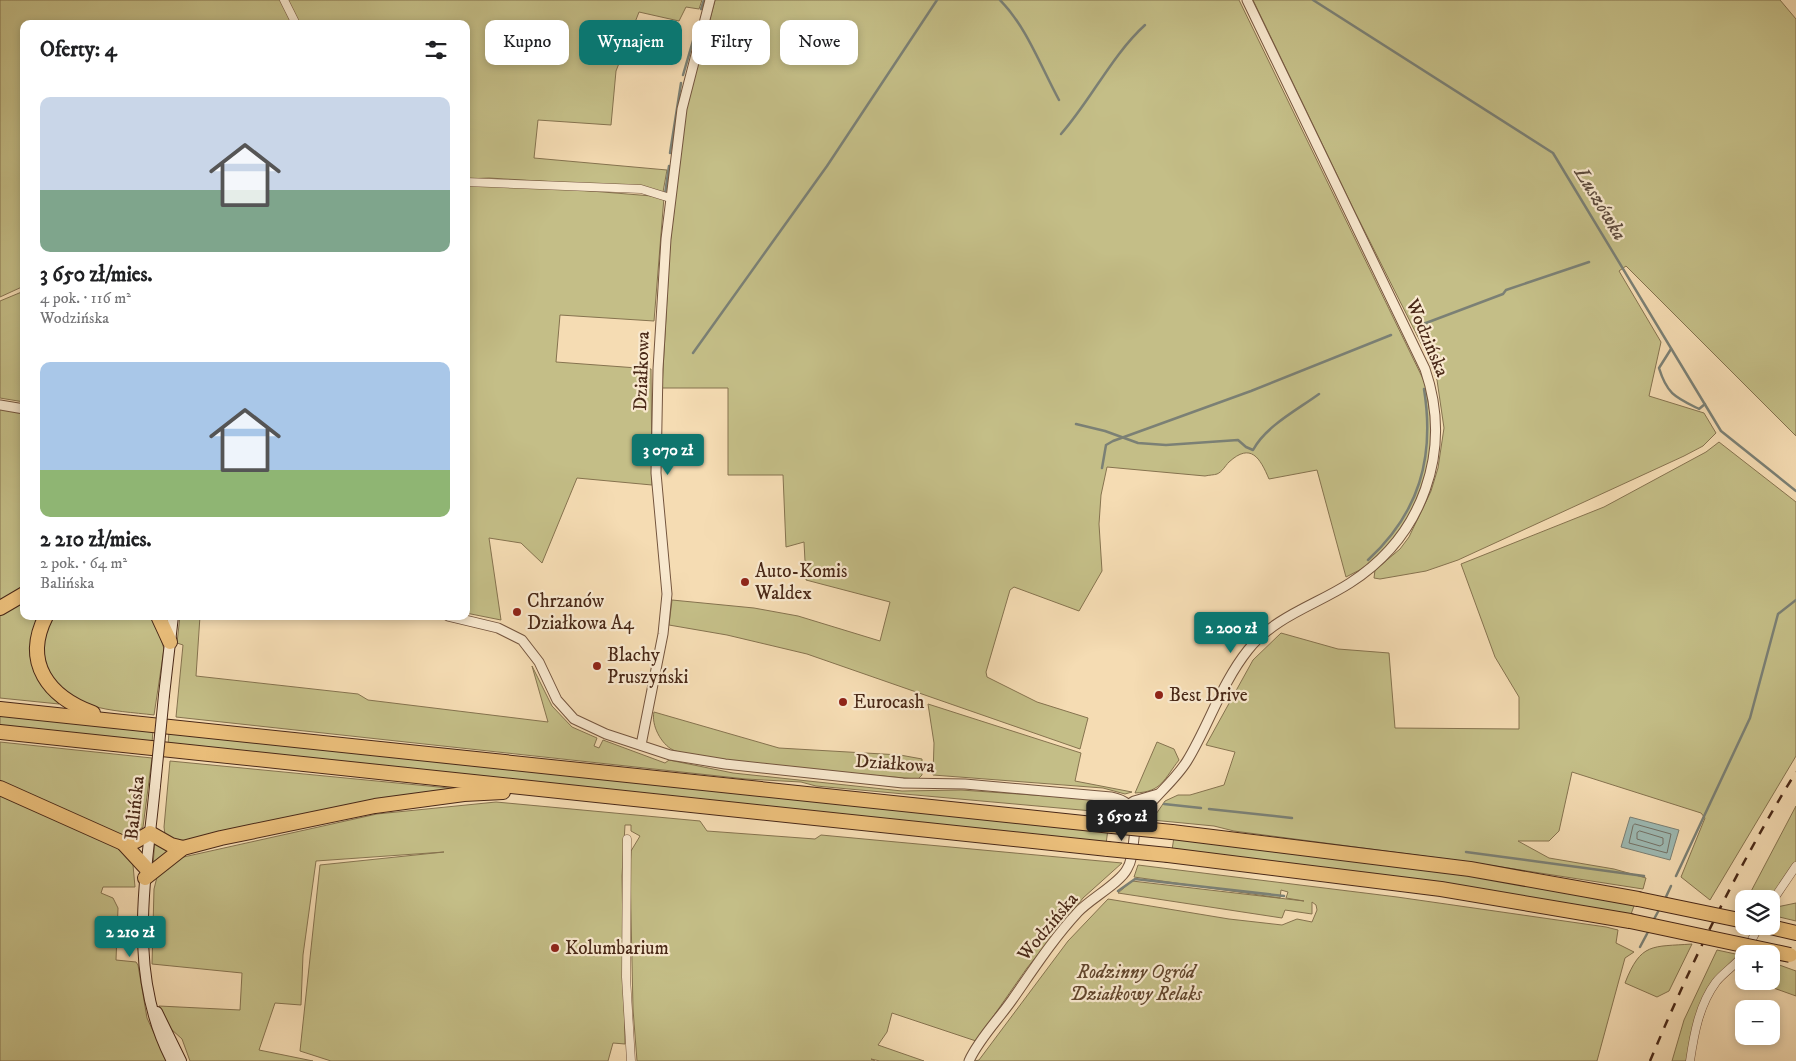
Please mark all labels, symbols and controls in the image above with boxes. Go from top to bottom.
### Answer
chip: Kupno [485,20,569,65]
chip: Wynajem [579,20,682,65]
chip: Filtry [692,20,770,65]
chip: Nowe [780,20,858,65]
icon: filters [422,36,450,64]
text: Oferty: 4 [40,37,117,63]
icon: home [200,130,290,220]
water label: Luszówka [1568,162,1632,245]
text: 3 650 zł/mies. [40,262,153,288]
text: 4 pok. · 116 m² [40,288,131,308]
street label: Wodzińska [1400,295,1454,380]
text: Wodzińska [40,308,109,328]
street label: Działkowa [629,331,655,411]
icon: home [200,395,290,485]
pin: 3 070 zł [616,434,720,476]
text: 3 070 zł [643,440,693,460]
text: 2 210 zł/mies. [40,527,152,553]
text: 2 pok. · 64 m² [40,553,127,573]
place label: Auto-Komis Waldex [754,560,847,605]
text: Balińska [40,573,94,593]
marker: Auto-Komis Waldex [739,576,751,588]
place label: Chrzanów Działkowa A4 [527,590,635,635]
marker: Chrzanów Działkowa A4 [511,606,523,618]
pin: 2 200 zł [1179,612,1283,654]
text: 2 200 zł [1205,618,1257,638]
place label: Blachy Pruszyński [607,644,689,689]
marker: Blachy Pruszyński [591,660,603,672]
place label: Best Drive [1169,684,1248,707]
marker: Best Drive [1153,689,1165,701]
place label: Eurocash [853,691,925,714]
marker: Eurocash [837,696,849,708]
street label: Działkowa [854,750,936,778]
street label: Balińska [120,775,150,841]
pin: 3 650 zł [1070,800,1174,842]
text: 3 650 zł [1097,806,1147,826]
street label: Wodzińska [1012,888,1083,967]
map controls [1735,890,1780,1045]
button: layers [1735,890,1780,935]
pin: 2 210 zł [78,916,182,958]
text: 2 210 zł [106,922,154,942]
place label: Kolumbarium [565,937,669,960]
marker: Kolumbarium [549,942,561,954]
button: + [1735,945,1780,990]
park label: Rodzinny Ogród Działkowy Relaks [1070,961,1203,1006]
button: − [1735,1000,1780,1045]

